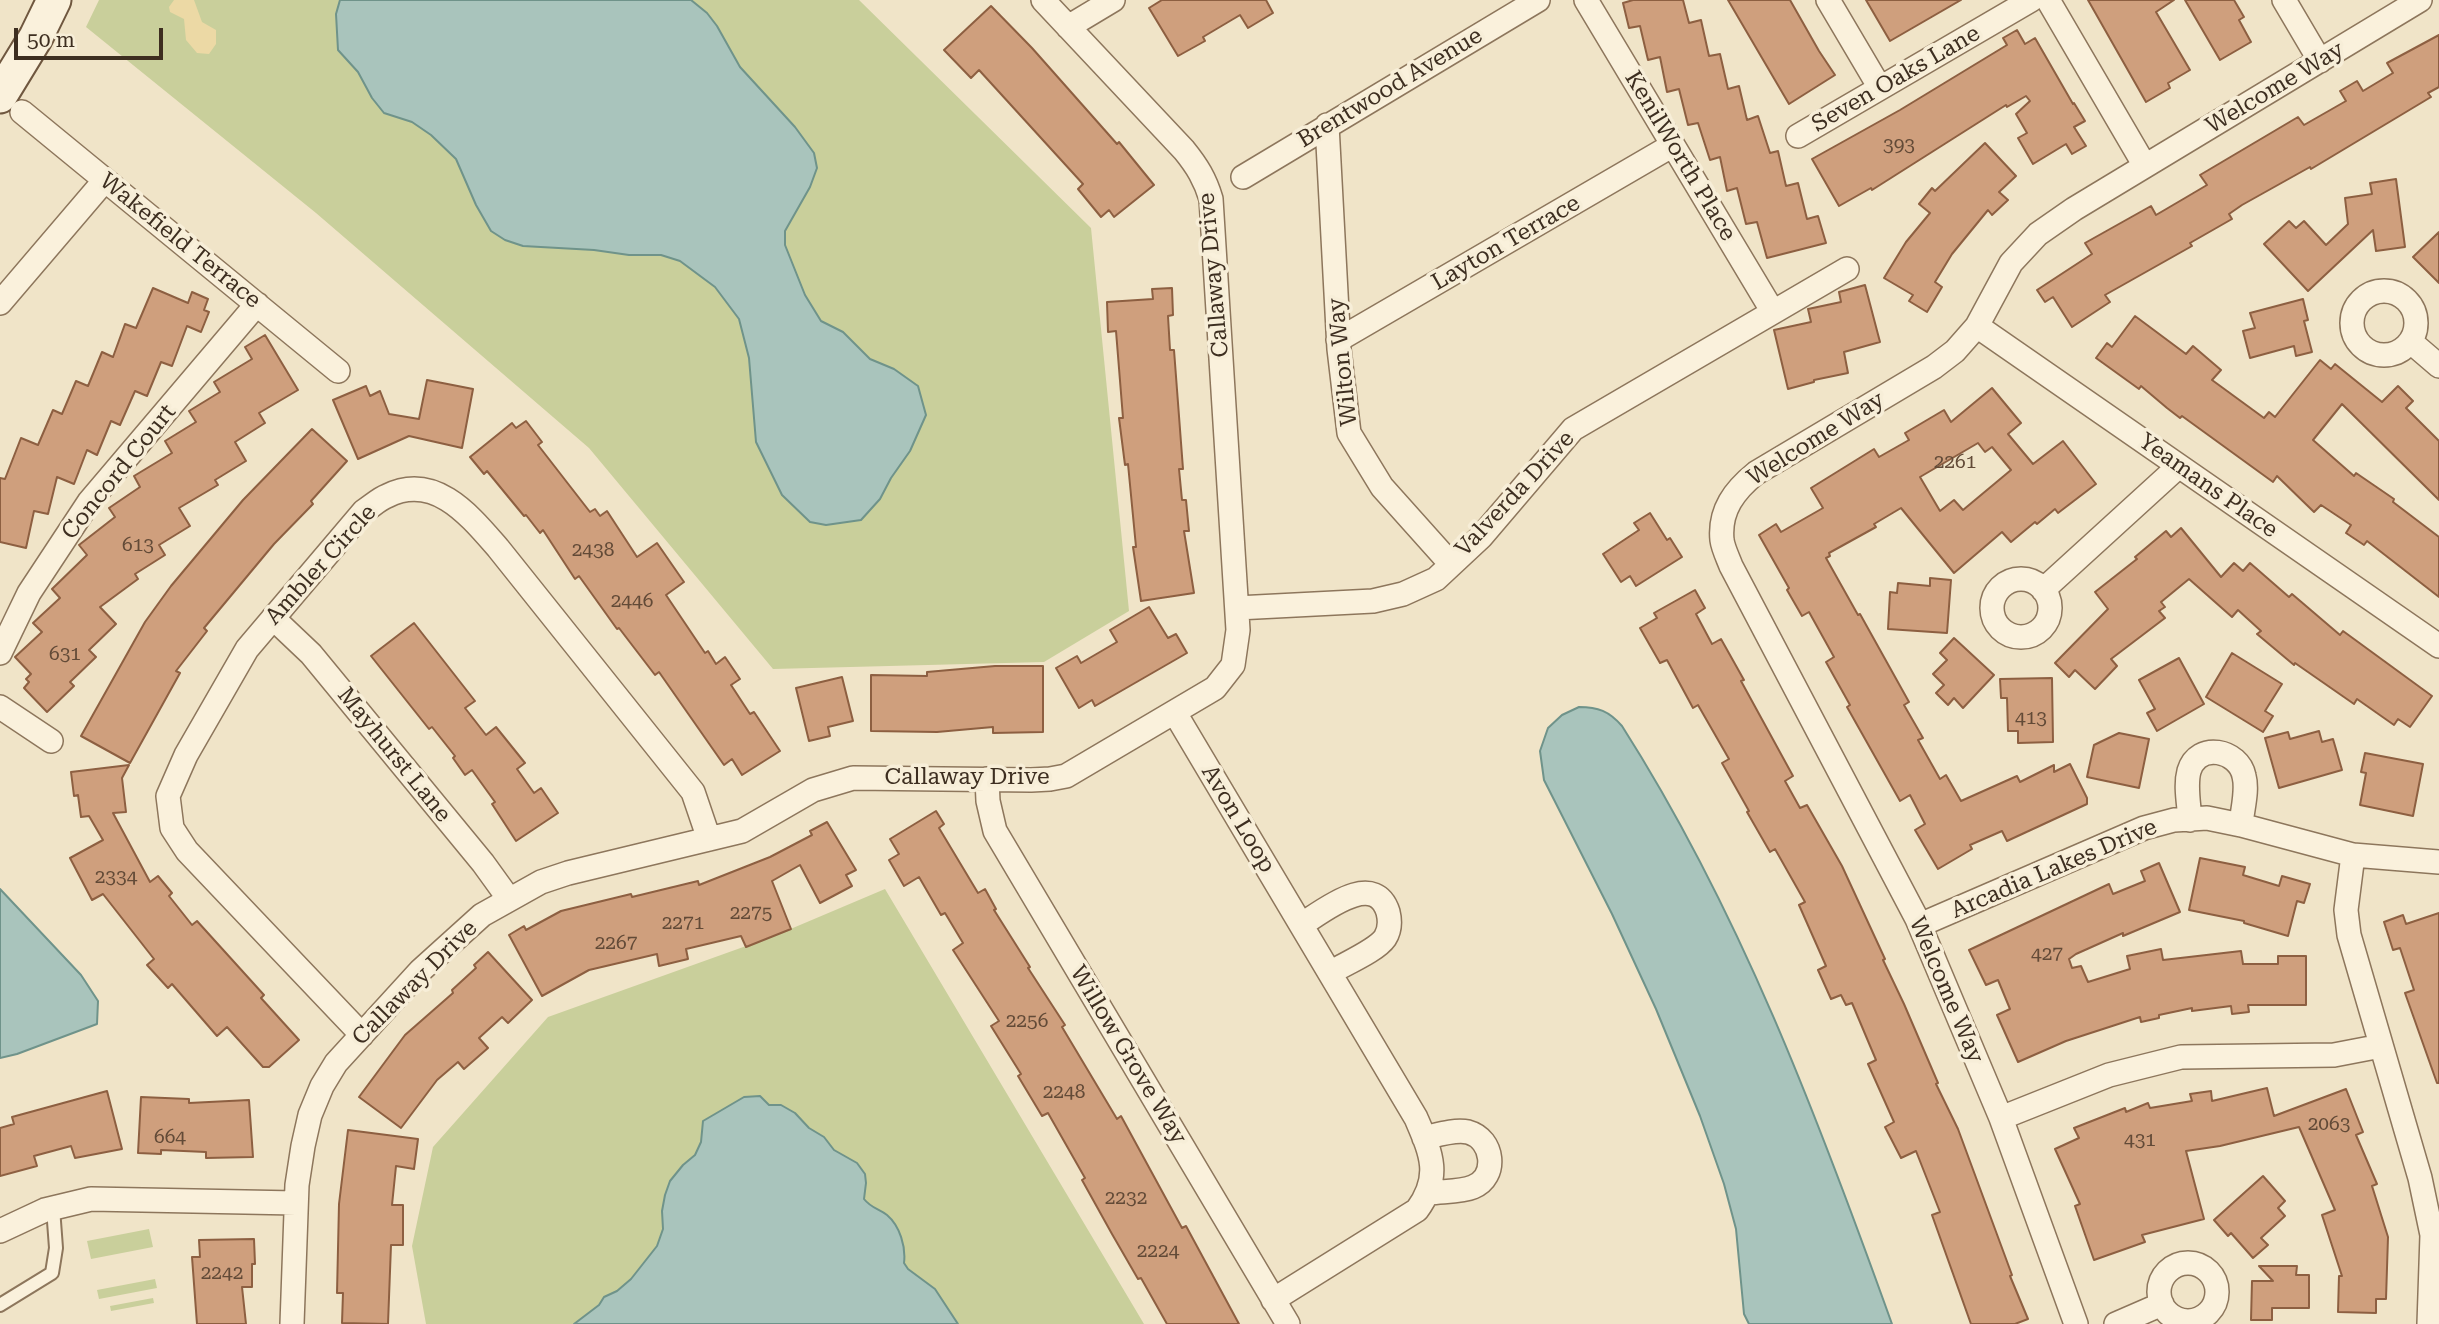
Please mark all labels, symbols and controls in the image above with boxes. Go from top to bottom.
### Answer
scale bar [18,14,166,58]
street label: Seven Oaks Lane [1807,20,1985,138]
street label: Brentwood Avenue [1293,22,1487,154]
text: 50 m [27,28,75,52]
street label: Welcome Way [2201,36,2349,140]
street label: KenilWorth Place [1618,66,1742,246]
house number: 393 [1883,134,1915,156]
street label: Wakefield Terrace [94,167,266,315]
street label: Layton Terrace [1427,189,1585,297]
street label: Callaway Drive [1193,192,1235,358]
street label: Wilton Way [1323,297,1363,427]
street label: Welcome Way [1742,386,1890,492]
street label: Concord Court [56,399,182,545]
street label: Valverda Drive [1450,425,1580,563]
street label: Yeamans Place [2133,428,2283,544]
house number: 2261 [1934,451,1976,473]
street label: Ambler Circle [260,499,382,631]
house number: 613 [122,534,154,556]
house number: 2438 [572,539,614,561]
house number: 2446 [611,590,653,612]
house number: 631 [49,643,81,665]
street label: Mayhurst Lane [331,682,457,828]
house number: 413 [2015,707,2047,729]
street label: Avon Loop [1195,760,1281,878]
street label: Callaway Drive [884,763,1050,791]
street label: Arcadia Lakes Drive [1947,813,2161,925]
house number: 2334 [95,866,137,888]
house number: 2275 [730,902,772,924]
house number: 2271 [662,912,704,934]
street label: Welcome Way [1903,913,1989,1067]
street label: Callaway Drive [347,915,483,1051]
house number: 2267 [595,932,637,954]
house number: 427 [2031,943,2063,965]
street label: Willow Grove Way [1064,961,1192,1149]
house number: 2256 [1006,1010,1048,1032]
house number: 2248 [1043,1081,1085,1103]
house number: 2063 [2308,1113,2350,1135]
house number: 664 [154,1126,186,1148]
house number: 431 [2124,1129,2156,1151]
house number: 2232 [1105,1187,1147,1209]
house number: 2224 [1137,1240,1179,1262]
house number: 2242 [201,1262,243,1284]

